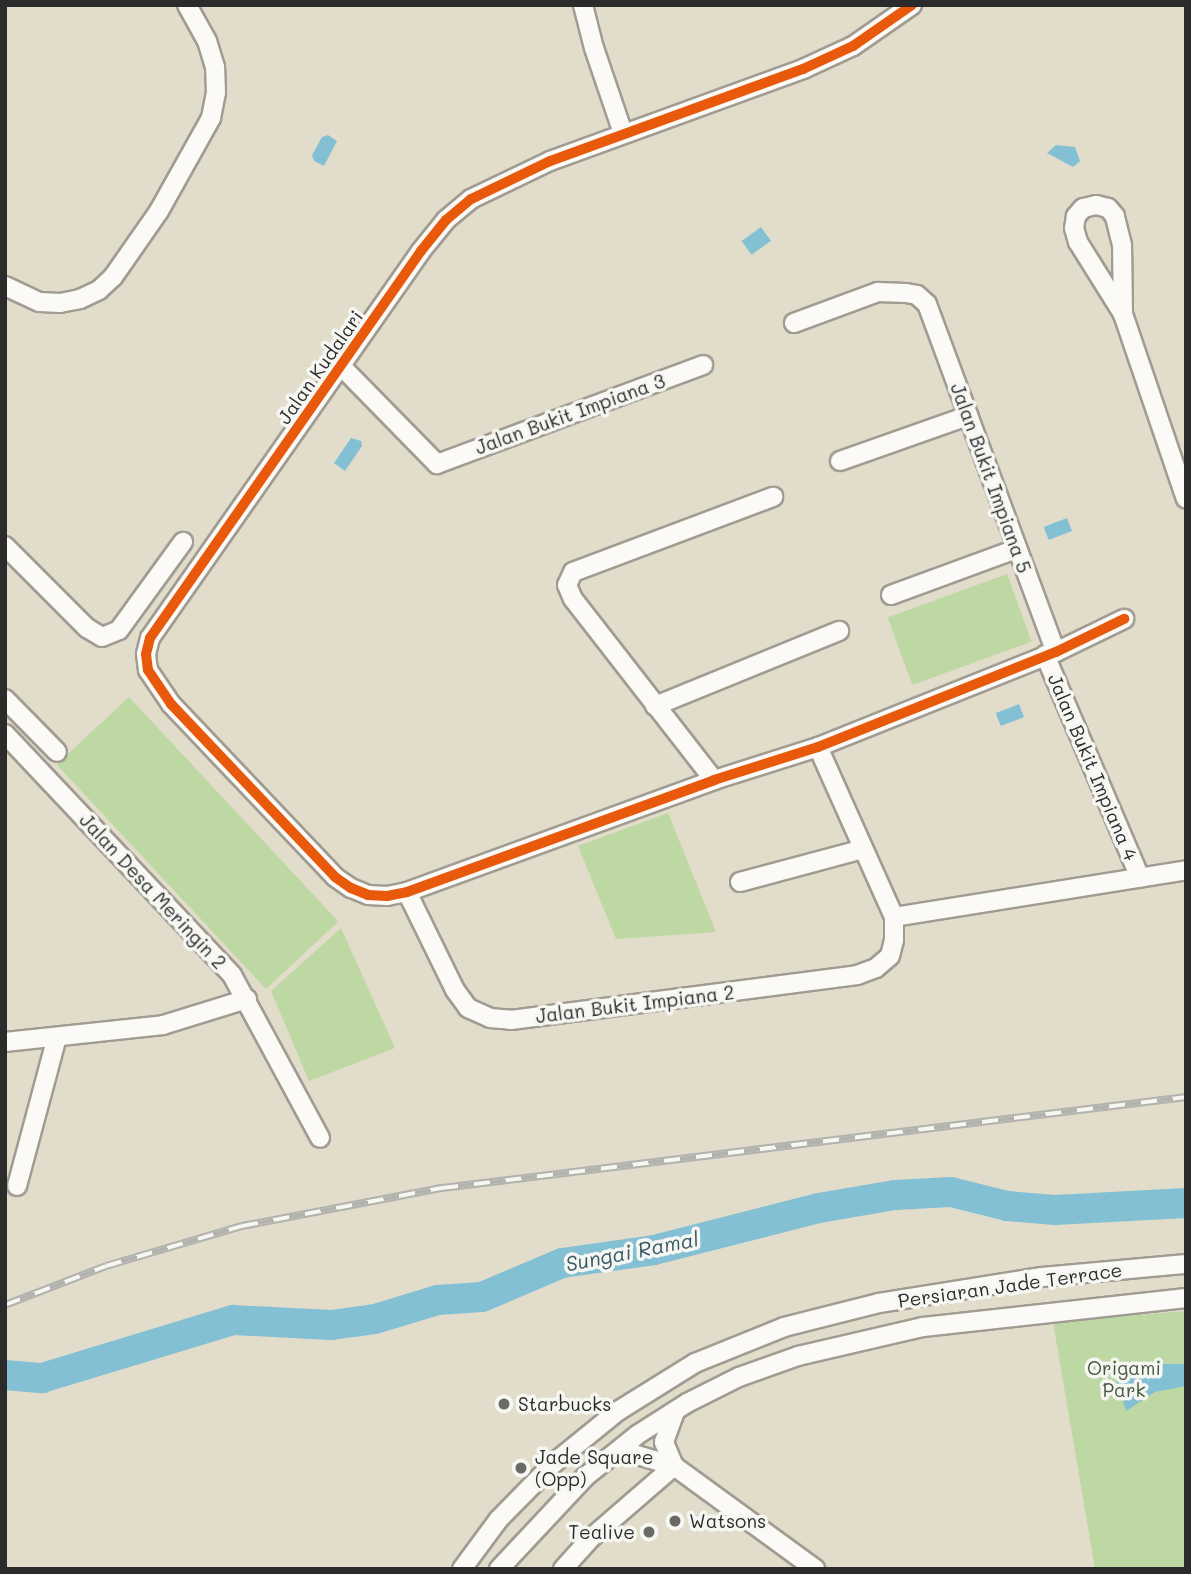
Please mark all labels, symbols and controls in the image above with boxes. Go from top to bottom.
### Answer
street label: Jalan Kudalari [272,306,368,428]
street label: Jalan Bukit Impiana 3 [472,369,668,459]
street label: Jalan Bukit Impiana 5 [946,380,1036,576]
street label: Jalan Bukit Impiana 4 [1043,670,1143,864]
street label: Jalan Desa Meringin 2 [75,809,231,973]
street label: Jalan Bukit Impiana 2 [534,981,736,1027]
water label: Sungai Ramal [563,1226,701,1276]
street label: Persiaran Jade Terrace [896,1258,1124,1312]
park label: Origami Park [1087,1357,1161,1401]
place label: Starbucks [518,1393,611,1415]
marker: Starbucks [496,1396,512,1412]
place label: Jade Square (Opp) [535,1446,654,1490]
marker: Jade Square (Opp) [513,1460,529,1476]
place label: Watsons [689,1510,766,1532]
marker: Watsons [667,1513,683,1529]
place label: Tealive [568,1521,635,1543]
marker: Tealive [641,1524,657,1540]

